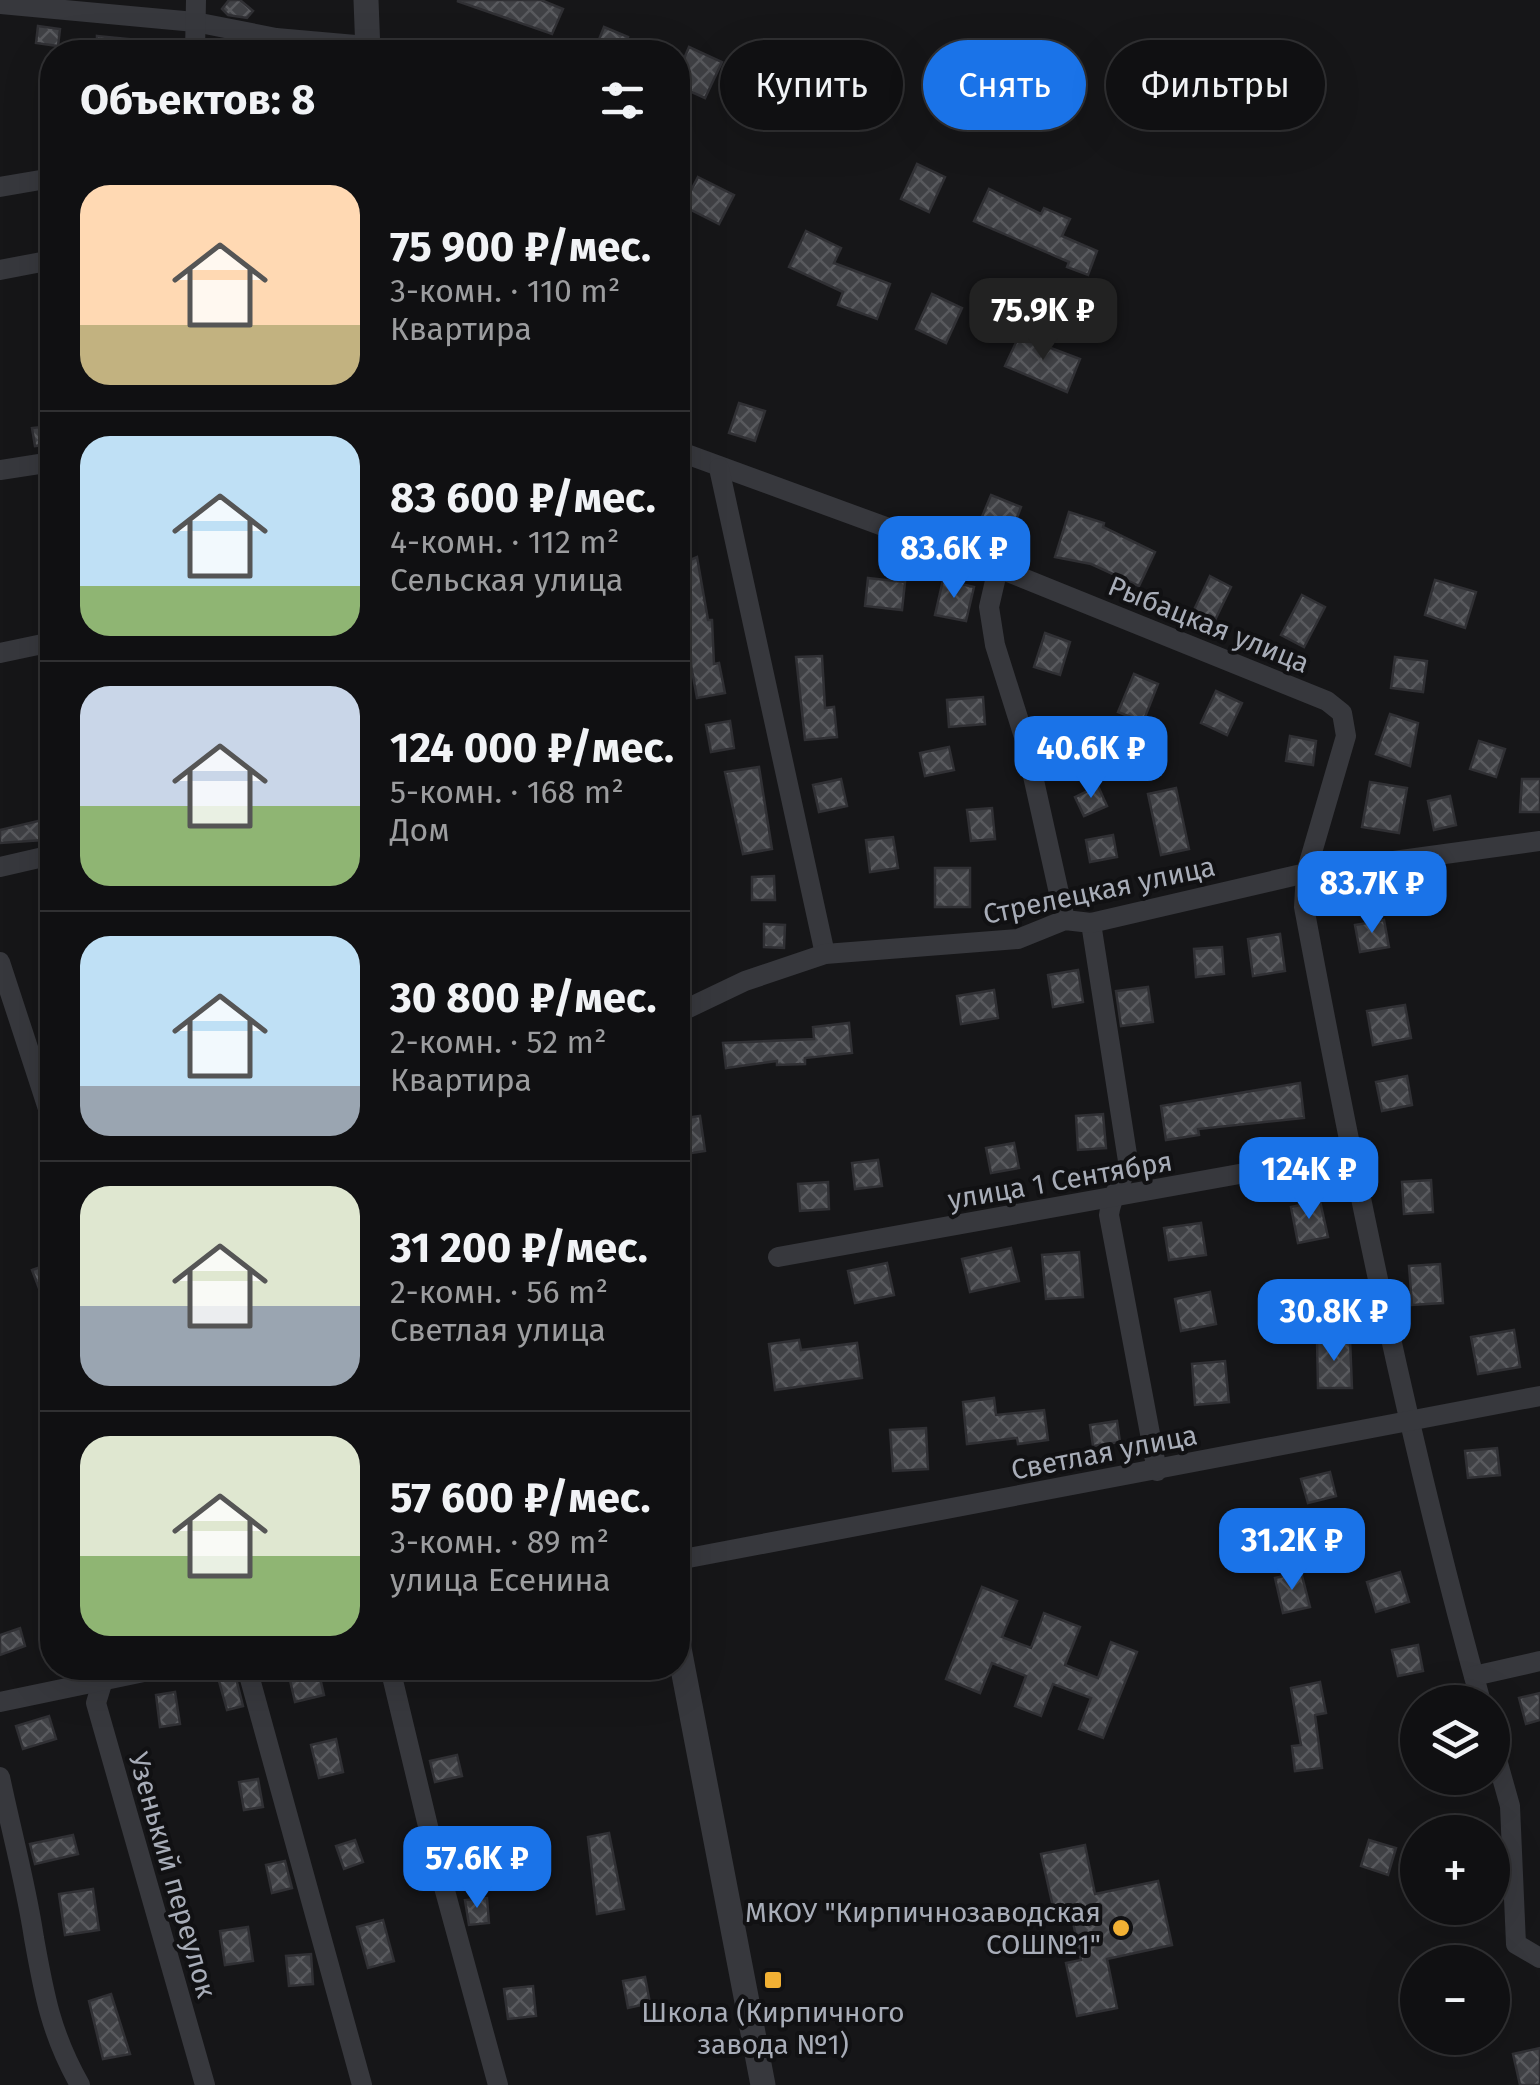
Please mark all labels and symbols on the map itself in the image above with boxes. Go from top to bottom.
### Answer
pin: 75.9K ₽ [951,278,1135,363]
pin: 83.6K ₽ [862,516,1046,601]
street label: Рыбацкая улица [1103,569,1314,680]
pin: 40.6K ₽ [999,716,1183,801]
street label: Стрелецкая улица [980,850,1218,931]
pin: 83.7K ₽ [1280,851,1464,936]
pin: 124K ₽ [1228,1137,1390,1222]
street label: улица 1 Сентября [945,1144,1175,1216]
pin: 30.8K ₽ [1242,1279,1426,1364]
street label: Светлая улица [1008,1418,1200,1487]
pin: 31.2K ₽ [1200,1508,1384,1593]
street label: Узенький переулок [122,1749,223,2002]
pin: 57.6K ₽ [385,1826,569,1911]
place label: МКОУ "Кирпичнозаводская СОШ№1" [745,1896,1101,1961]
marker: МКОУ "Кирпичнозаводская СОШ№1" [1110,1917,1132,1939]
marker: Школа (Кирпичного завода №1) [762,1969,784,1991]
place label: Школа (Кирпичного завода №1) [641,1996,905,2061]

